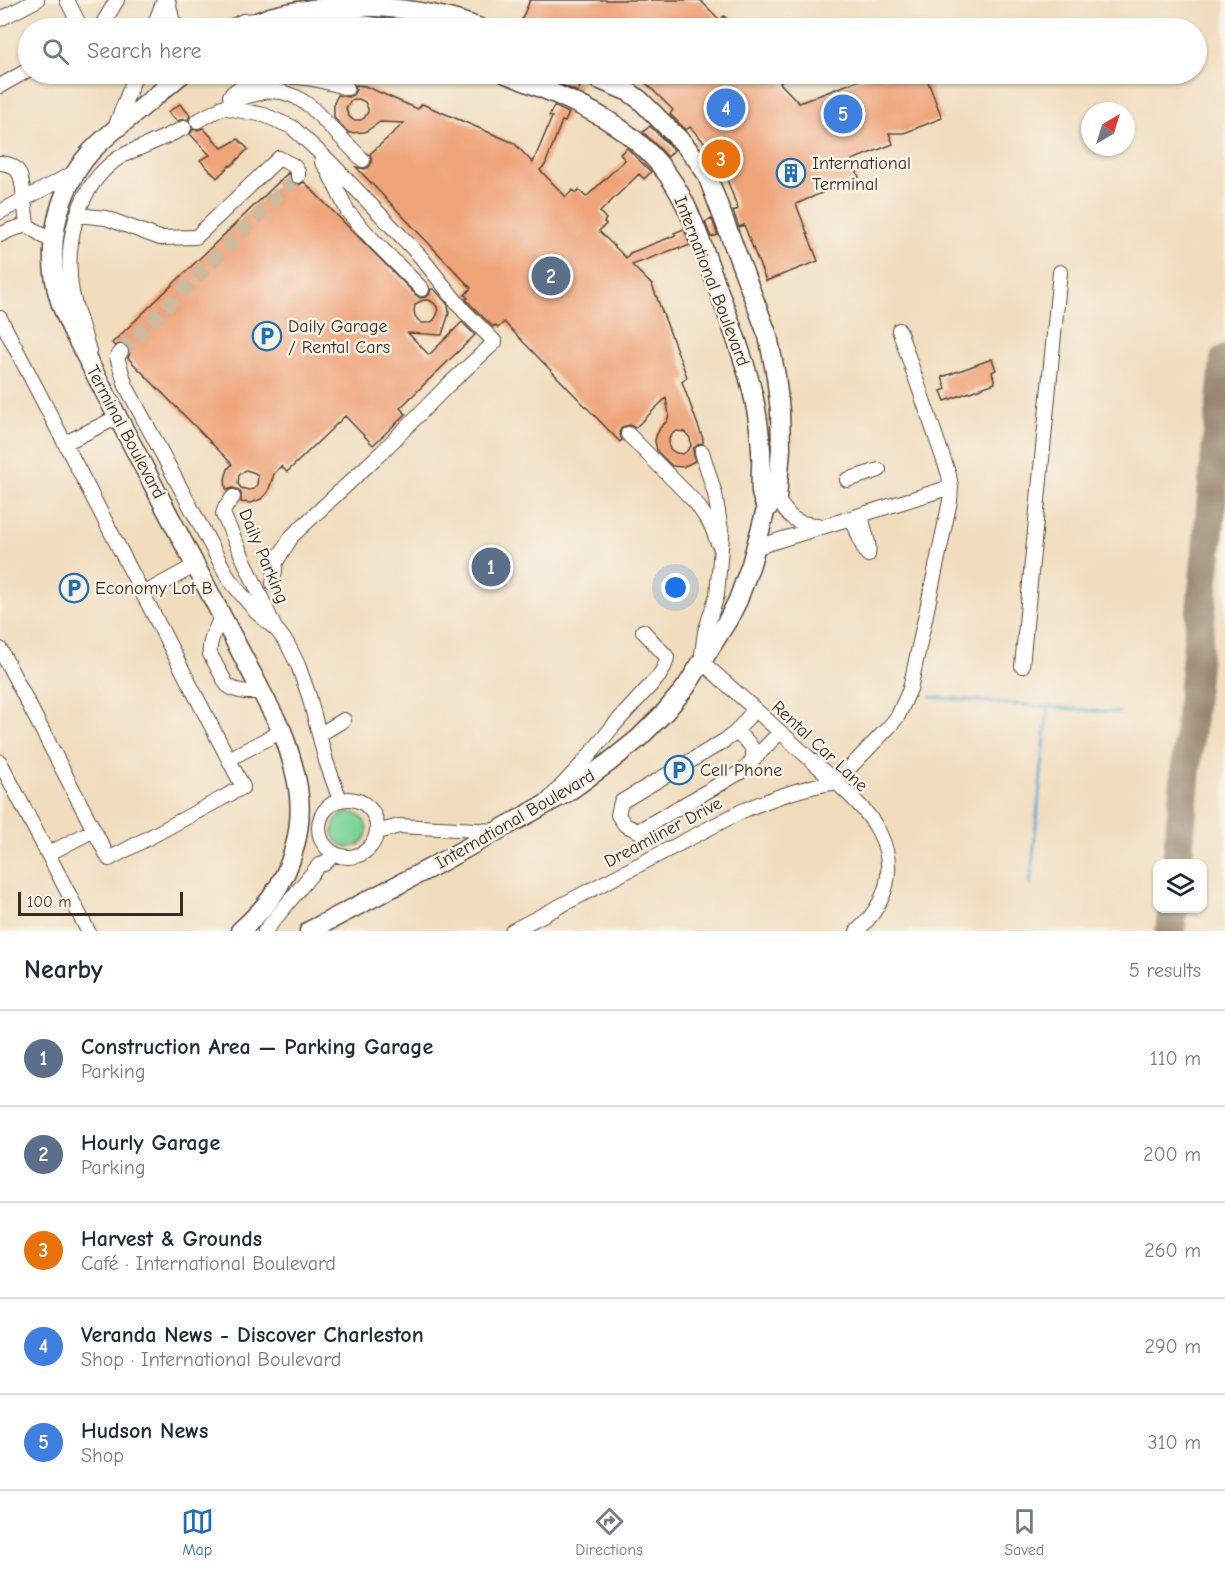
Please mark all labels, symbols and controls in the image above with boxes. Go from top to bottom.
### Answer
search box [18,18,1207,84]
icon: search [39,35,72,68]
text: Search here [87,38,202,64]
pin: 4 [706,86,746,130]
pin: 5 [824,92,862,136]
north arrow [1081,102,1135,156]
pin: 3 [702,136,740,182]
place label: International Terminal [812,153,911,195]
building icon: International Terminal [775,157,807,189]
street label: International Boulevard [669,193,754,369]
pin: 2 [532,254,570,298]
place label: Daily Garage / Rental Cars [288,316,390,358]
parking icon: Daily Garage / Rental Cars [251,320,283,352]
street label: Terminal Boulevard [82,362,170,502]
street label: Daily Parking [234,506,293,607]
pin: 1 [472,544,510,590]
parking icon: Economy Lot B [58,572,90,604]
your location [661,573,690,602]
place label: Economy Lot B [95,578,213,599]
street label: Rental Car Lane [767,696,872,796]
parking icon: Cell Phone [663,754,695,786]
place label: Cell Phone [700,760,782,781]
street label: International Boulevard [432,765,599,874]
street label: Dreamliner Drive [601,793,726,872]
map controls [1153,859,1207,913]
button: layers [1153,859,1207,913]
scale bar [18,889,183,917]
text: 100 m [27,893,71,911]
text: Nearby [24,955,103,985]
text: 5 results [1129,959,1201,982]
text: Construction Area — Parking Garage [81,1034,433,1060]
text: 1 [40,1047,47,1070]
text: 110 m [1150,1047,1201,1070]
text: Parking [81,1060,146,1083]
text: Hourly Garage [81,1130,220,1156]
text: 2 [39,1143,48,1166]
text: 200 m [1143,1143,1201,1166]
text: Parking [81,1156,146,1179]
text: Harvest & Grounds [81,1226,262,1252]
text: 3 [39,1239,48,1262]
text: 260 m [1144,1239,1201,1262]
text: Café · International Boulevard [81,1252,336,1275]
text: Veranda News - Discover Charleston [81,1322,424,1348]
text: 4 [39,1335,48,1358]
text: 290 m [1145,1335,1201,1358]
text: Shop · International Boulevard [81,1348,341,1371]
text: Hudson News [81,1418,208,1444]
text: 5 [38,1431,49,1454]
text: 310 m [1148,1431,1201,1454]
text: Shop [81,1444,124,1467]
tab: Map [181,1505,214,1559]
tab: Directions [575,1505,643,1559]
tab: Saved [1004,1505,1044,1559]

